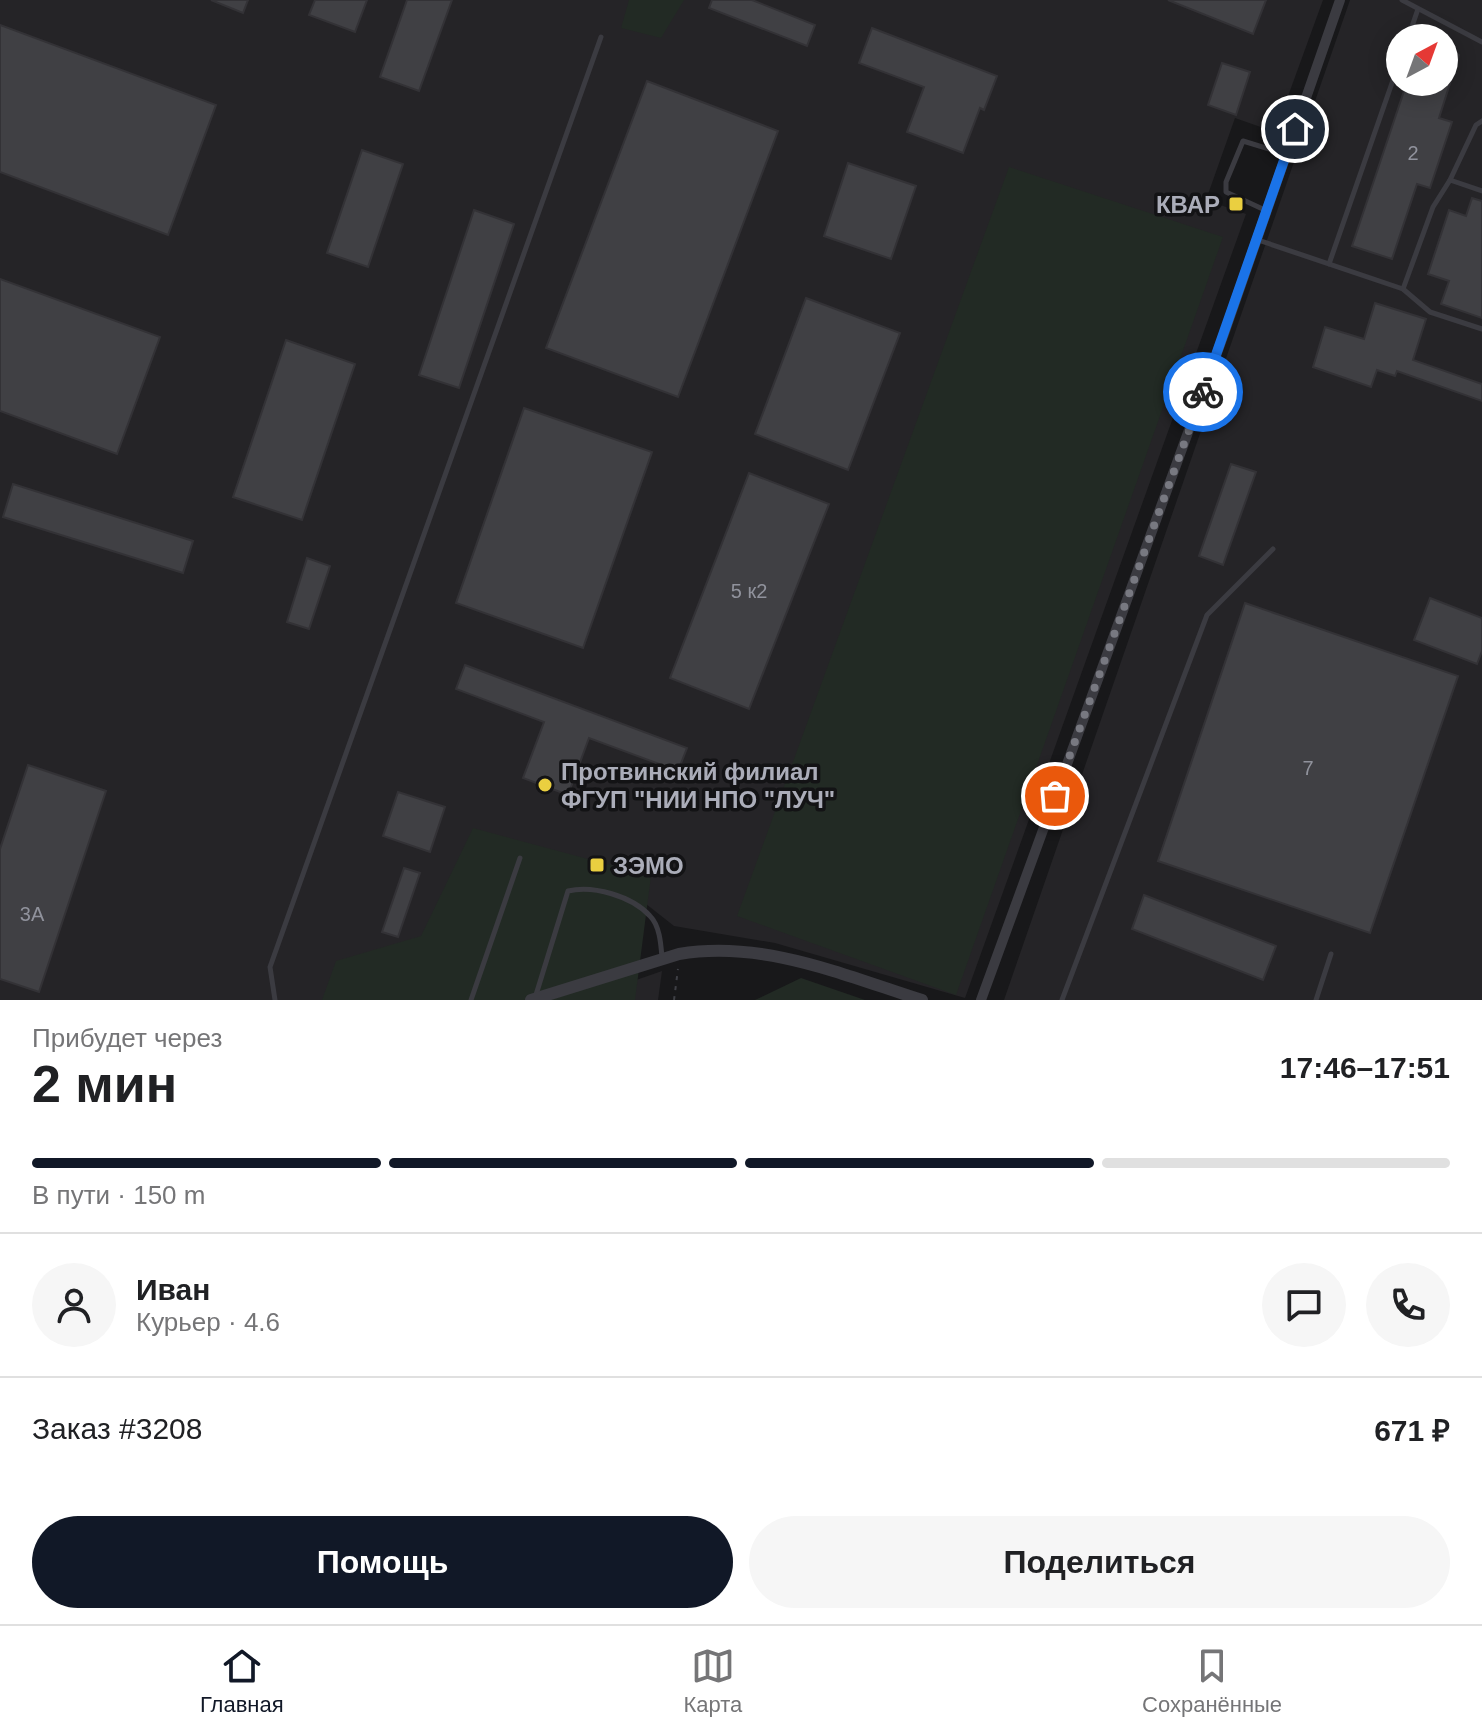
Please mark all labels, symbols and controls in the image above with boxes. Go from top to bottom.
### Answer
north arrow [1386,24,1458,96]
map controls [1386,24,1458,96]
pin [1261,95,1329,163]
icon: home [1273,107,1317,151]
house number: 2 [1407,142,1419,164]
place label: КВАР [1156,191,1220,218]
marker: КВАР [1227,195,1245,213]
courier [1163,352,1243,432]
icon: bike [1181,370,1225,414]
house number: 5 к2 [731,580,767,602]
house number: 7 [1302,757,1314,779]
place label: Протвинский филиал ФГУП "НИИ НПО "ЛУЧ" [561,758,835,813]
pin [1021,762,1089,830]
icon: bag [1033,774,1077,818]
marker: Протвинский филиал ФГУП "НИИ НПО "ЛУЧ" [536,776,554,794]
place label: ЗЭМО [613,852,684,879]
marker: ЗЭМО [588,856,606,874]
house number: 3А [20,903,45,925]
text: Прибудет через [32,1023,222,1053]
text: 17:46–17:51 [1280,1051,1450,1084]
text: 2 мин [32,1055,177,1113]
text: В пути · 150 m [32,1180,205,1210]
button: person [32,1263,116,1347]
button: chat [1262,1263,1346,1347]
button: phone [1366,1263,1450,1347]
text: Иван [136,1273,210,1306]
text: Курьер · 4.6 [136,1307,280,1337]
text: Заказ #3208 [32,1412,202,1445]
text: 671 ₽ [1374,1414,1450,1447]
button: Помощь [32,1516,733,1608]
button: Поделиться [749,1516,1450,1608]
tab: Главная [200,1644,284,1718]
tab: Карта [683,1644,742,1718]
tab: Сохранённые [1142,1644,1282,1718]

